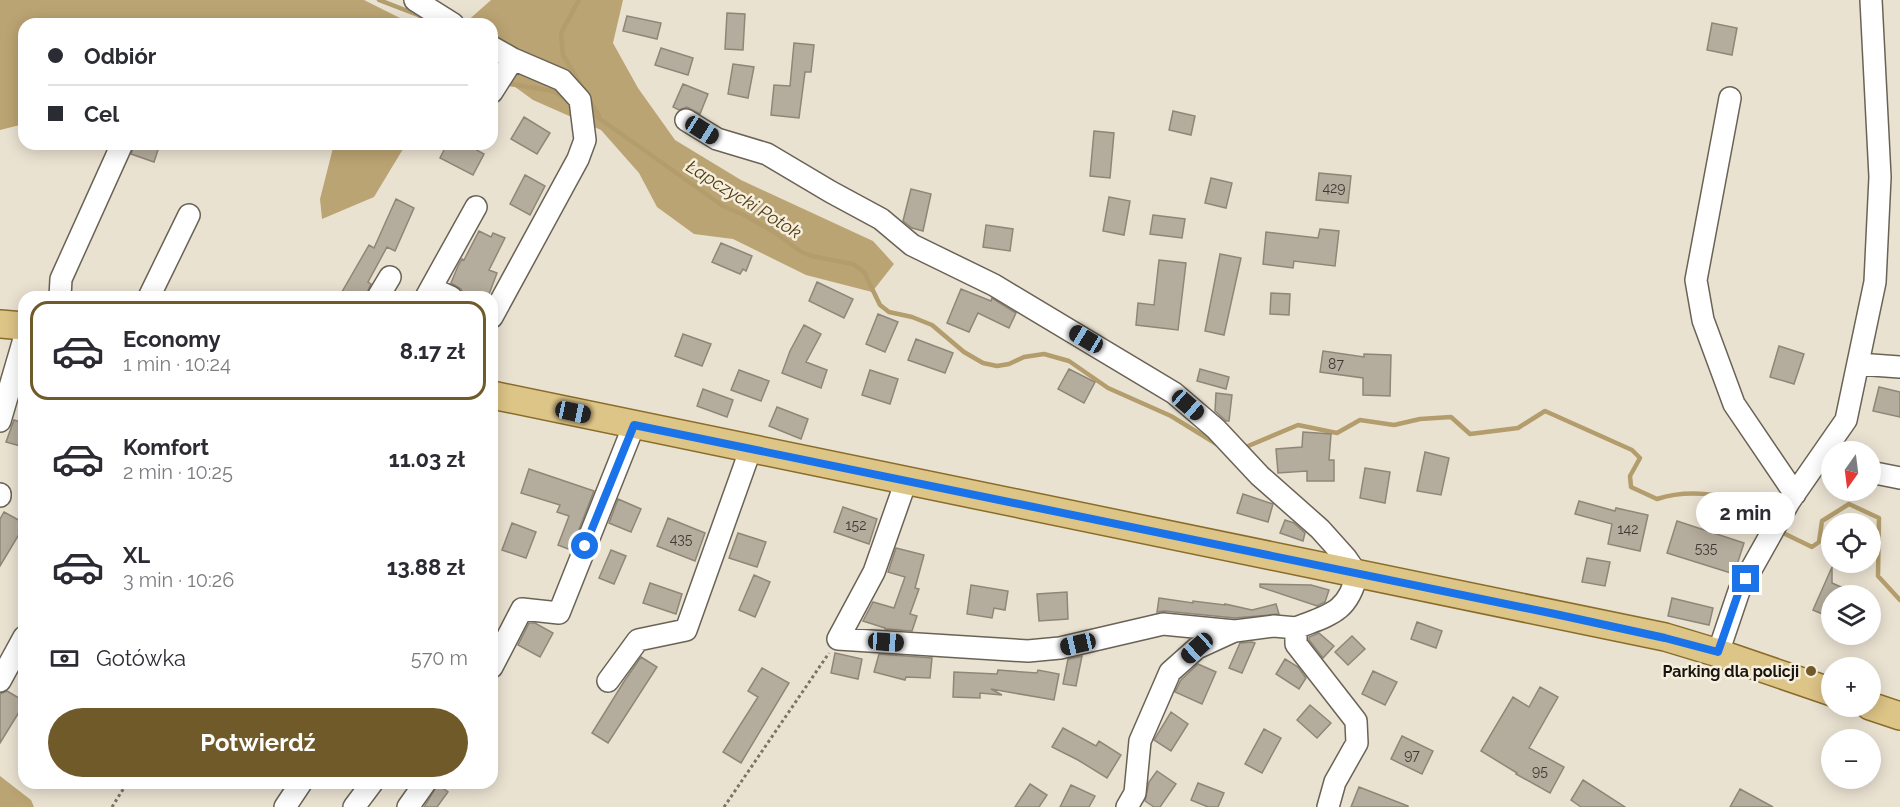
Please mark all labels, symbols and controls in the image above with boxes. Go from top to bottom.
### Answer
text: Odbiór [84,43,156,69]
text: Cel [84,101,119,127]
car [682,113,722,147]
water label: Łapczycki Potok [683,155,806,243]
house number: 429 [1322,180,1346,196]
car [1066,322,1106,356]
icon: car [51,324,105,378]
text: Economy [123,326,221,352]
text: 8.17 zł [400,338,465,364]
text: 1 min · 10:24 [123,352,231,376]
house number: 87 [1328,356,1344,372]
car [1169,386,1207,424]
car [554,399,592,425]
icon: car [51,432,105,486]
text: Komfort [123,434,209,460]
north arrow [1821,441,1881,501]
map controls [1821,441,1881,789]
text: 11.03 zł [389,446,465,472]
text: 2 min · 10:25 [123,460,233,484]
callout: 2 min [1696,492,1796,534]
text: 2 min [1720,501,1771,525]
button: locate [1821,513,1881,573]
house number: 152 [846,517,866,533]
house number: 142 [1618,521,1638,537]
house number: 435 [670,531,693,547]
route start [571,532,598,559]
icon: car [51,540,105,594]
house number: 535 [1695,540,1718,556]
text: XL [123,542,150,568]
text: 13.88 zł [387,554,465,580]
route end [1732,565,1759,592]
text: 3 min · 10:26 [123,568,234,592]
button: layers [1821,585,1881,645]
car [1178,629,1216,667]
car [1058,631,1098,657]
car [867,632,905,652]
icon: cash [48,642,81,675]
text: Gotówka [96,645,186,671]
text: 570 m [411,646,468,670]
button: + [1821,657,1881,717]
place label: Parking dla policji [1662,662,1799,681]
marker: Parking dla policji [1804,664,1818,678]
button: Potwierdź [48,708,468,777]
button: − [1821,729,1881,789]
house number: 97 [1404,747,1420,763]
house number: 95 [1532,763,1548,779]

